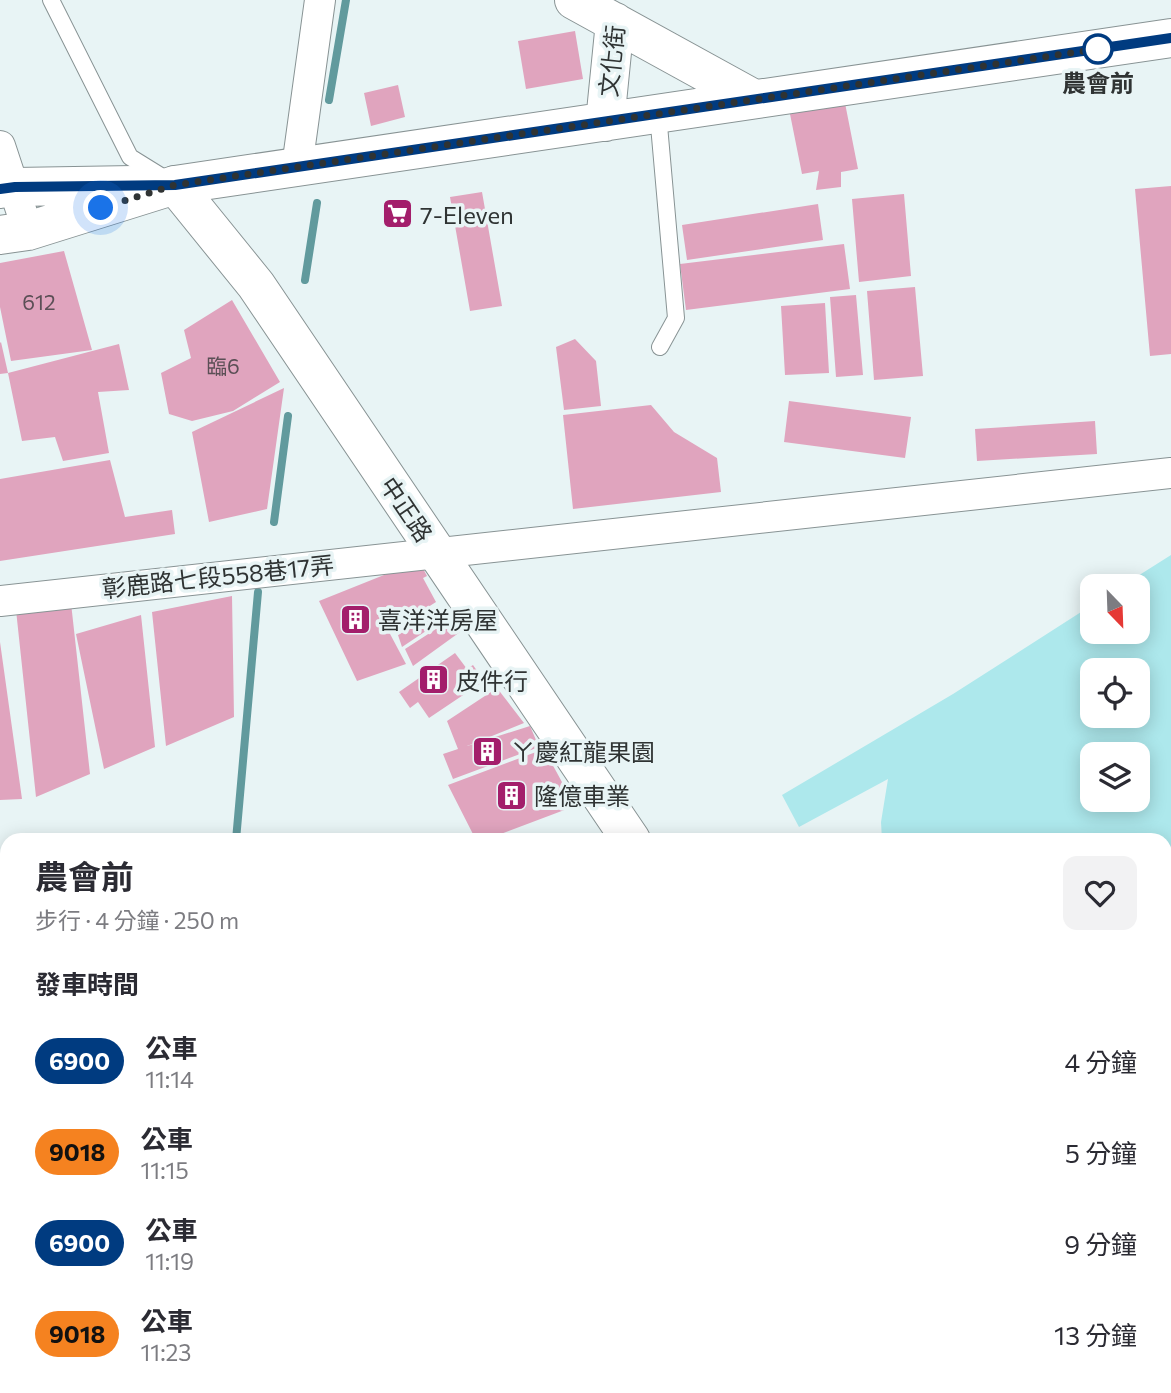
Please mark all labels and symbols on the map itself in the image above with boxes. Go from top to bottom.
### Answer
street label: 文化街 [593,24,629,98]
marker: 農會前 [1083,34,1113,64]
place label: 農會前 [1062,68,1134,97]
your location [83,190,118,225]
supermarket icon: 7-Eleven [380,197,414,231]
place label: 7-Eleven [420,200,514,229]
house number: 612 [22,289,56,314]
house number: 臨6 [206,353,240,378]
street label: 中正路 [375,471,439,547]
street label: 彰鹿路七段558巷17弄 [101,549,335,603]
north arrow [1080,574,1150,644]
building icon: 喜洋洋房屋 [338,602,372,636]
place label: 喜洋洋房屋 [378,605,498,634]
building icon: 皮件行 [416,663,450,697]
place label: 皮件行 [456,666,528,695]
building icon: ㄚ慶紅龍果園 [471,734,505,768]
place label: ㄚ慶紅龍果園 [511,737,655,766]
building icon: 隆億車業 [494,778,528,812]
place label: 隆億車業 [534,781,630,810]

